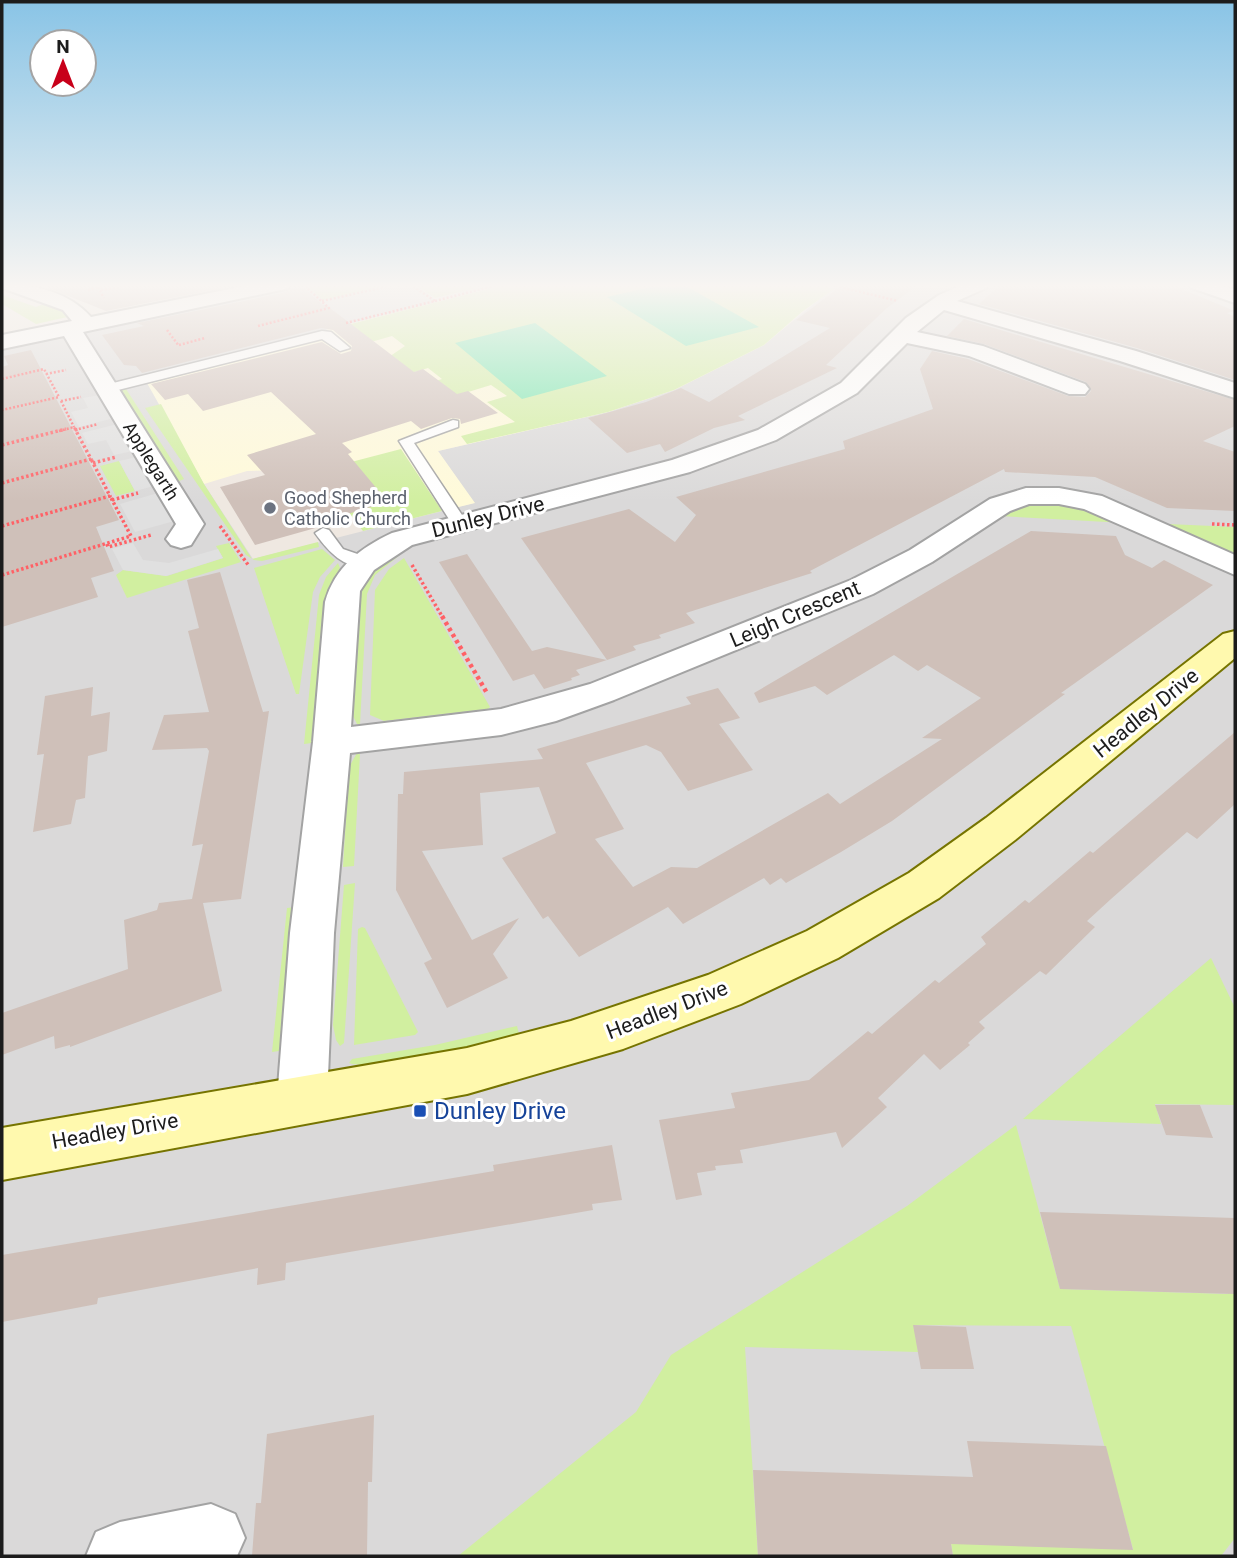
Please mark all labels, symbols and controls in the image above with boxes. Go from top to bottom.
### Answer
north arrow [28,28,98,98]
text: N [56,35,70,58]
street label: Applegarth [119,418,184,504]
place label: Good Shepherd Catholic Church [284,487,411,529]
street label: Dunley Drive [429,491,547,543]
marker: Good Shepherd Catholic Church [262,500,278,516]
street label: Leigh Crescent [726,576,864,652]
street label: Headley Drive [1089,663,1203,763]
street label: Headley Drive [603,976,731,1044]
place label: Dunley Drive [434,1097,566,1125]
marker: Dunley Drive [412,1103,428,1119]
street label: Headley Drive [50,1108,180,1154]

